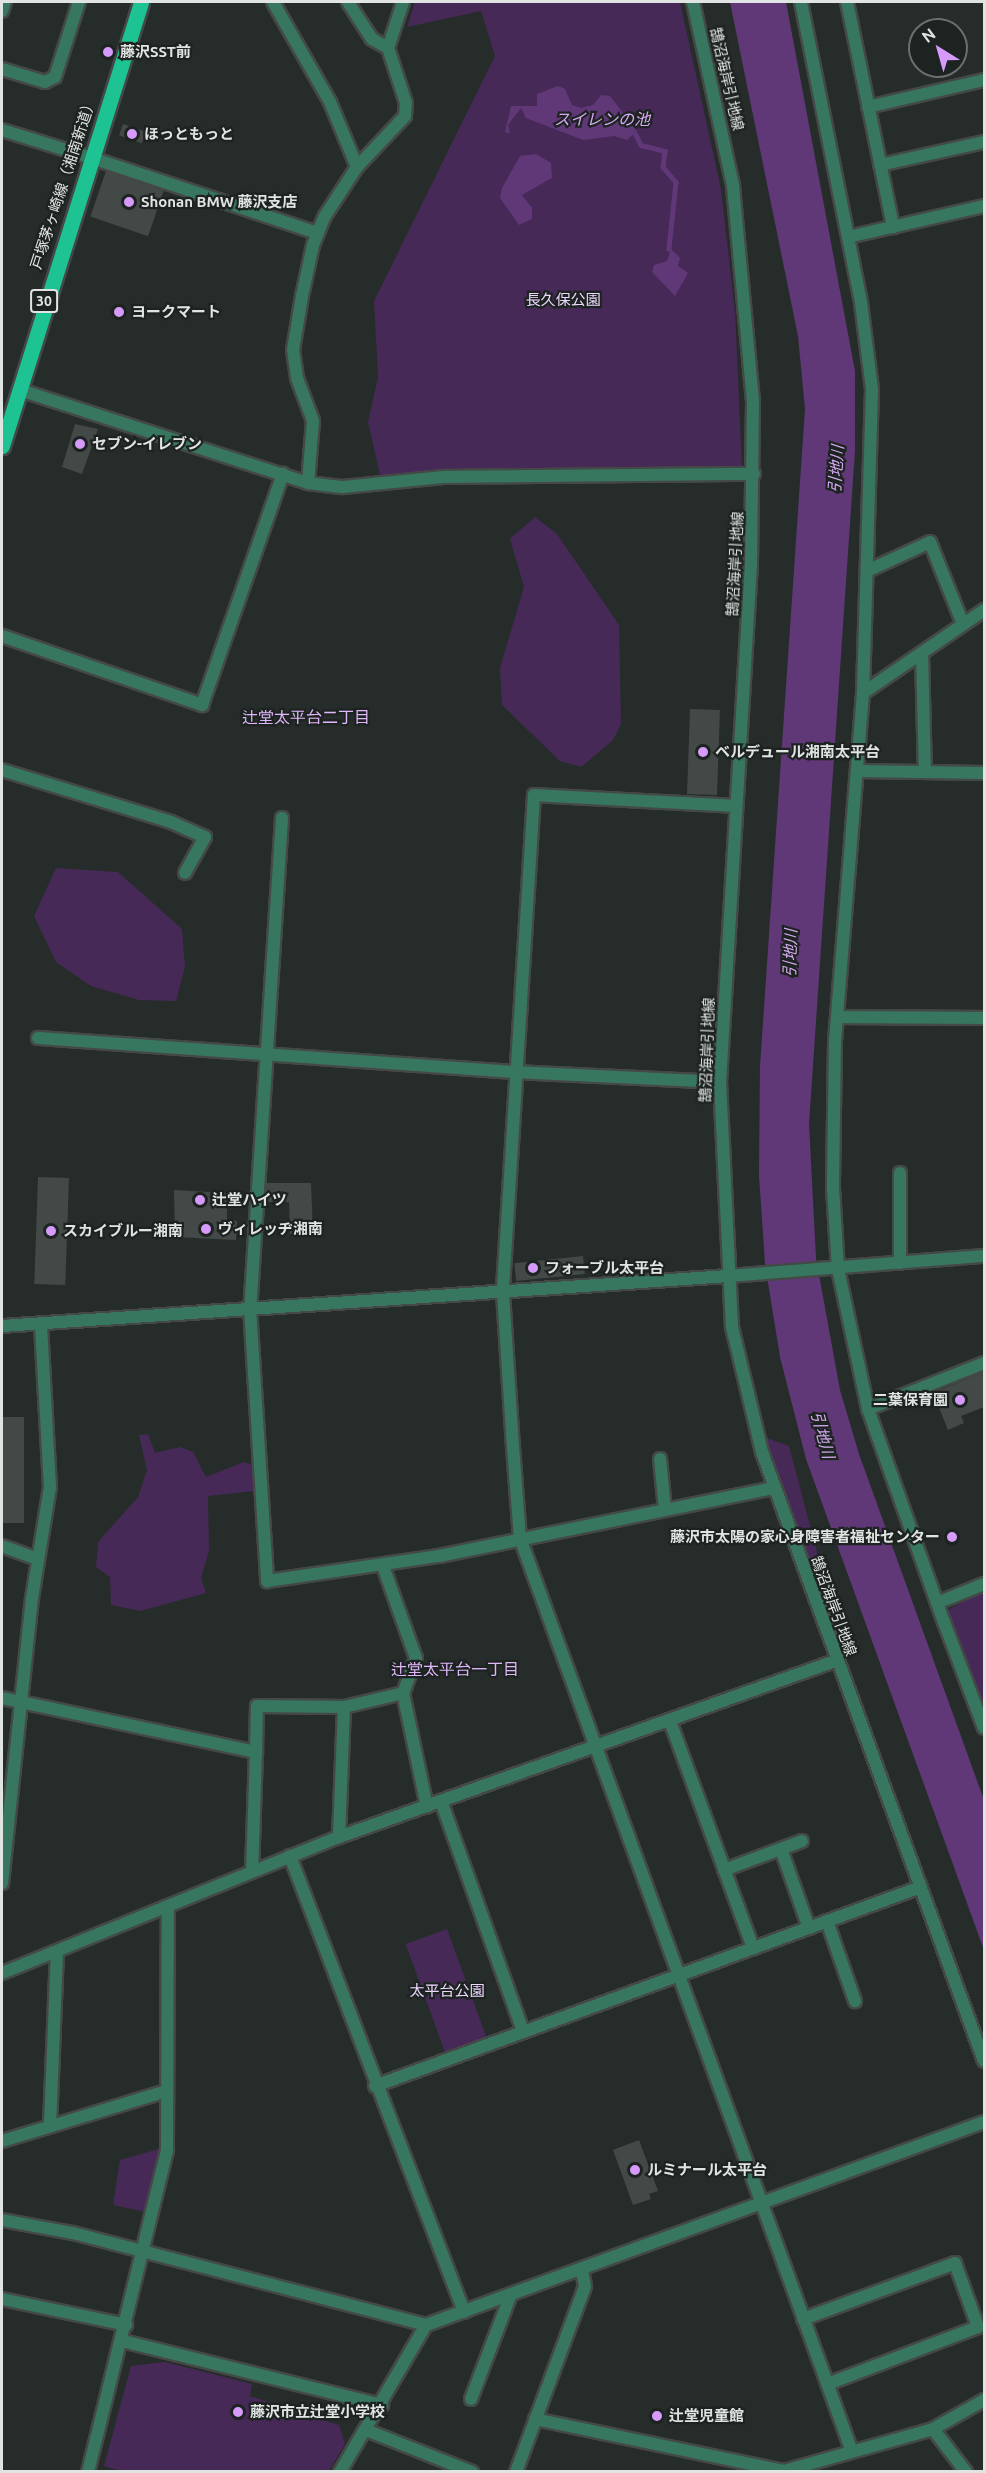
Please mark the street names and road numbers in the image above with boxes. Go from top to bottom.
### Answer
street label: 鵠沼海岸引地線 [706,26,748,132]
street label: 戸塚茅ヶ崎線（湘南新道） [27,95,99,271]
road number: 30 [29,290,59,312]
street label: 鵠沼海岸引地線 [723,511,747,617]
street label: 鵠沼海岸引地線 [696,997,718,1103]
street label: 鵠沼海岸引地線 [808,1554,860,1658]

